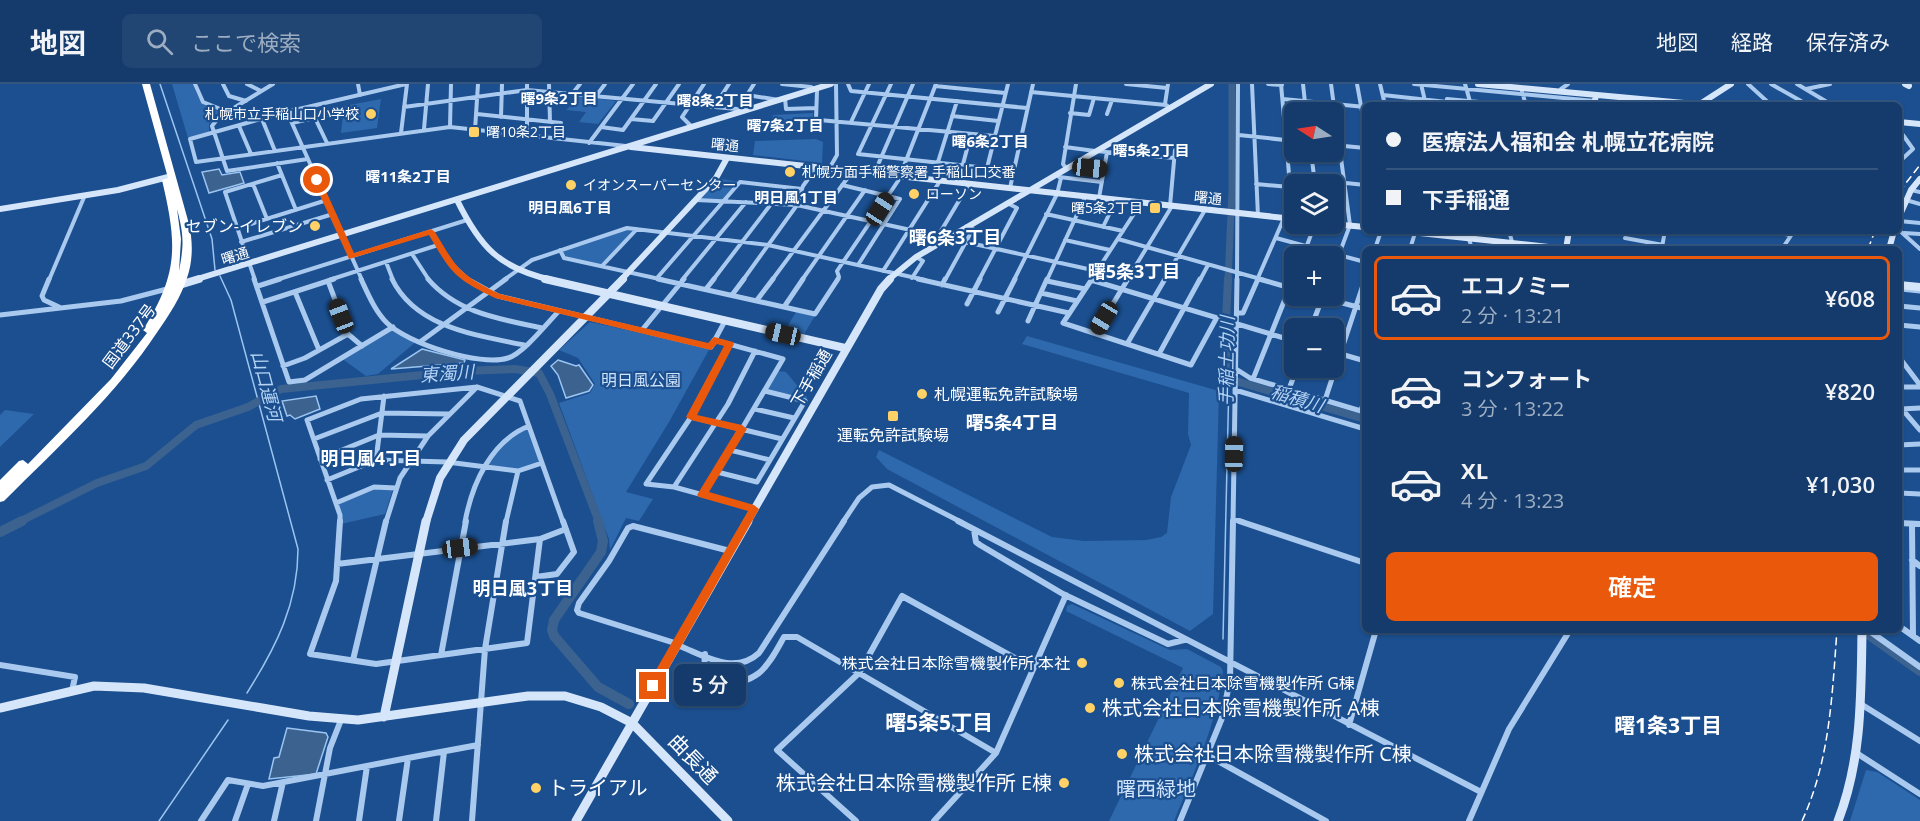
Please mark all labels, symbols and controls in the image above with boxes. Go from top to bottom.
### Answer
search box [122,14,542,68]
text: 地図 [30,23,86,61]
icon: search [143,25,176,58]
text: ここで検索 [191,27,301,57]
text: 地図 [1656,28,1698,56]
text: 経路 [1731,28,1773,56]
text: 保存済み [1806,28,1890,56]
district label: 曙9条2丁目 [520,88,598,108]
district label: 曙8条2丁目 [676,90,754,110]
north arrow [1284,102,1344,162]
map controls [1284,102,1344,378]
place label: 札幌市立手稲山口小学校 [205,104,359,123]
marker: 札幌市立手稲山口小学校 [364,107,378,121]
district label: 曙7条2丁目 [746,115,824,135]
place label: 曙10条2丁目 [486,122,566,141]
marker: 曙10条2丁目 [467,125,481,139]
text: 医療法人福和会 札幌立花病院 [1422,126,1714,156]
district label: 曙6条2丁目 [951,131,1029,151]
street label: 曙通 [710,134,740,155]
district label: 曙5条2丁目 [1112,140,1190,160]
car [1071,157,1109,179]
place label: 札幌方面手稲警察署 手稲山口交番 [802,162,1016,181]
marker: 札幌方面手稲警察署 手稲山口交番 [783,165,797,179]
route start [303,166,330,193]
district label: 曙11条2丁目 [365,166,451,186]
button: layers [1284,174,1344,234]
place label: イオンスーパーセンター [583,175,737,194]
marker: イオンスーパーセンター [564,178,578,192]
place label: ローソン [926,184,982,203]
text: 下手稲通 [1422,184,1510,214]
district label: 明日風1丁目 [754,187,838,207]
marker: ローソン [907,187,921,201]
street label: 曙通 [1193,187,1223,208]
car [863,189,897,229]
district label: 明日風6丁目 [528,197,612,217]
place label: 曙5条2丁目 [1071,198,1143,217]
marker: 曙5条2丁目 [1148,201,1162,215]
place label: セブン-イレブン [186,215,303,237]
marker: セブン-イレブン [308,219,322,233]
district label: 曙6条3丁目 [909,225,1001,249]
street label: 曙通 [219,242,251,269]
button: + [1284,246,1344,306]
district label: 曙5条3丁目 [1088,259,1180,283]
text: エコノミー [1461,270,1571,300]
icon: car [1389,271,1443,325]
text: ¥608 [1825,283,1875,313]
car [326,296,356,336]
car [1087,298,1121,338]
street label: 国道337号 [98,299,160,373]
text: 2 分 · 13:21 [1461,302,1564,329]
water label: 手稲土功川 [1213,314,1239,406]
button: − [1284,318,1344,378]
car [763,321,803,347]
street label: 下手稲通 [785,345,837,411]
water label: 山口運河 [246,348,289,427]
water label: 東濁川 [419,359,477,387]
text: コンフォート [1461,363,1592,393]
icon: car [1389,364,1443,418]
park label: 明日風公園 [601,369,681,391]
text: ¥820 [1825,376,1875,406]
water label: 稲積川 [1268,379,1329,418]
place label: 札幌運転免許試験場 [934,383,1078,405]
marker: 札幌運転免許試験場 [915,387,929,401]
text: 3 分 · 13:22 [1461,395,1564,422]
marker: 運転免許試験場 [886,409,900,423]
district label: 曙5条4丁目 [966,410,1058,434]
place label: 運転免許試験場 [837,424,949,446]
car [1225,436,1243,472]
district label: 明日風4丁目 [321,446,421,470]
text: XL [1461,455,1488,485]
icon: car [1389,457,1443,511]
text: ¥1,030 [1806,469,1875,499]
text: 4 分 · 13:23 [1461,487,1564,514]
car [441,537,479,559]
button: 確定 [1386,552,1878,621]
district label: 明日風3丁目 [473,576,573,600]
place label: 株式会社日本除雪機製作所 本社 [842,652,1070,674]
marker: 株式会社日本除雪機製作所 本社 [1075,656,1089,670]
callout: 5 分 [674,665,746,707]
text: 5 分 [692,671,728,698]
route end [639,672,666,699]
place label: 株式会社日本除雪機製作所 G棟 [1131,672,1355,694]
marker: 株式会社日本除雪機製作所 G棟 [1112,676,1126,690]
place label: 株式会社日本除雪機製作所 A棟 [1102,694,1380,721]
marker: 株式会社日本除雪機製作所 A棟 [1083,701,1097,715]
district label: 曙5条5丁目 [885,708,993,736]
district label: 曙1条3丁目 [1614,711,1722,739]
street label: 曲長通 [663,728,724,790]
place label: 株式会社日本除雪機製作所 C棟 [1134,740,1412,767]
marker: 株式会社日本除雪機製作所 C棟 [1115,747,1129,761]
place label: 株式会社日本除雪機製作所 E棟 [776,769,1052,796]
place label: トライアル [548,774,648,801]
park label: 曙西緑地 [1116,775,1196,802]
marker: 株式会社日本除雪機製作所 E棟 [1057,776,1071,790]
marker: トライアル [529,781,543,795]

